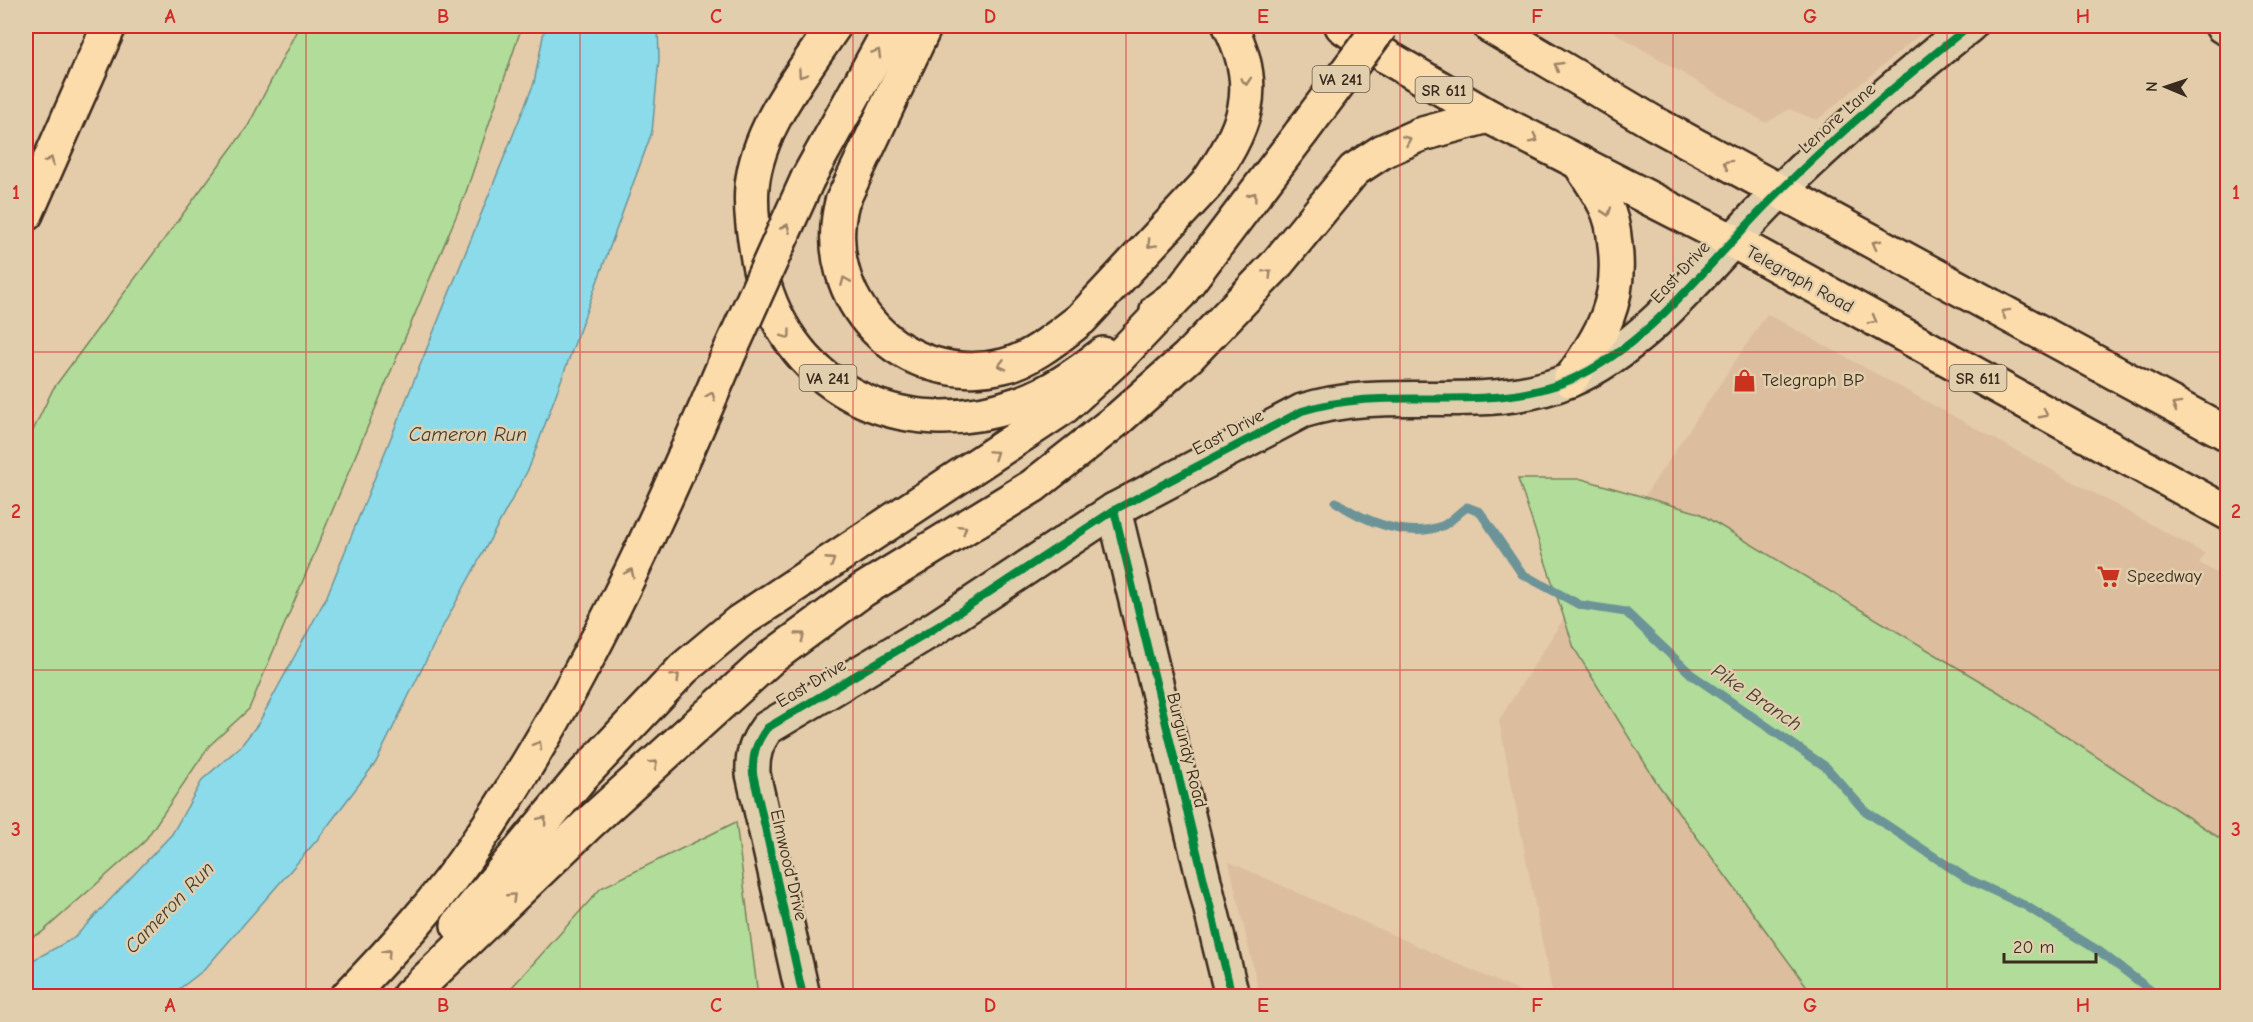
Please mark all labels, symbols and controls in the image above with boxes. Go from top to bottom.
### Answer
text: A [164,5,176,28]
text: B [437,5,449,28]
text: C [710,5,722,28]
text: D [984,5,996,28]
text: E [1257,5,1269,28]
text: F [1531,5,1543,28]
text: G [1803,5,1817,28]
text: H [2076,5,2090,28]
one-way arrow [869,49,881,59]
north arrow [2136,57,2196,117]
one-way arrow [1554,62,1564,74]
road number: VA 241 [1312,66,1370,92]
one-way arrow [797,68,809,78]
one-way arrow [1240,77,1253,86]
road number: SR 611 [1416,77,1472,103]
street label: Lenore Lane [1795,78,1880,158]
text: N [2143,81,2161,92]
one-way arrow [1527,131,1538,143]
one-way arrow [1400,136,1411,148]
one-way arrow [42,156,54,167]
one-way arrow [1723,160,1734,171]
text: 1 [12,181,20,204]
text: 1 [2232,181,2240,204]
one-way arrow [1246,192,1257,203]
one-way arrow [1600,206,1613,217]
one-way arrow [778,223,790,234]
one-way arrow [1147,237,1158,247]
street label: East Drive [1646,237,1714,308]
one-way arrow [1872,240,1882,251]
street label: Telegraph Road [1742,241,1857,318]
one-way arrow [1261,269,1271,280]
one-way arrow [840,276,852,287]
one-way arrow [2001,309,2011,320]
one-way arrow [1867,313,1877,324]
one-way arrow [780,328,791,339]
one-way arrow [997,357,1007,370]
road number: VA 241 [800,365,856,391]
road number: SR 611 [1950,365,2006,391]
shop icon: Telegraph BP [1731,367,1757,393]
place label: Telegraph BP [1762,370,1864,391]
one-way arrow [704,391,716,402]
one-way arrow [2172,402,2182,413]
street label: East Drive [1189,405,1267,460]
one-way arrow [2038,407,2049,418]
water label: Cameron Run [409,423,527,446]
one-way arrow [988,450,999,461]
text: 2 [11,500,21,523]
text: 2 [2231,500,2241,523]
one-way arrow [957,524,967,536]
one-way arrow [825,557,836,568]
supermarket icon: Speedway [2096,563,2122,589]
place label: Speedway [2127,566,2203,587]
one-way arrow [623,569,635,580]
one-way arrow [794,632,805,643]
street label: East Drive [773,654,850,712]
water label: Pike Branch [1707,659,1806,736]
one-way arrow [668,674,679,685]
street label: Burgundy Road [1162,690,1211,810]
one-way arrow [531,741,542,751]
one-way arrow [647,760,658,771]
street label: Elmwood Drive [766,807,812,923]
one-way arrow [536,816,547,827]
text: 3 [11,818,21,841]
text: 3 [2231,818,2241,841]
water label: Cameron Run [120,857,219,958]
one-way arrow [504,894,515,905]
scale bar [2004,926,2096,964]
text: 20 m [2013,937,2054,958]
one-way arrow [380,949,391,960]
text: A [164,994,176,1017]
text: B [437,994,449,1017]
text: C [710,994,722,1017]
text: D [984,994,996,1017]
text: E [1257,994,1269,1017]
text: F [1531,994,1543,1017]
text: G [1803,994,1817,1017]
text: H [2076,994,2090,1017]

